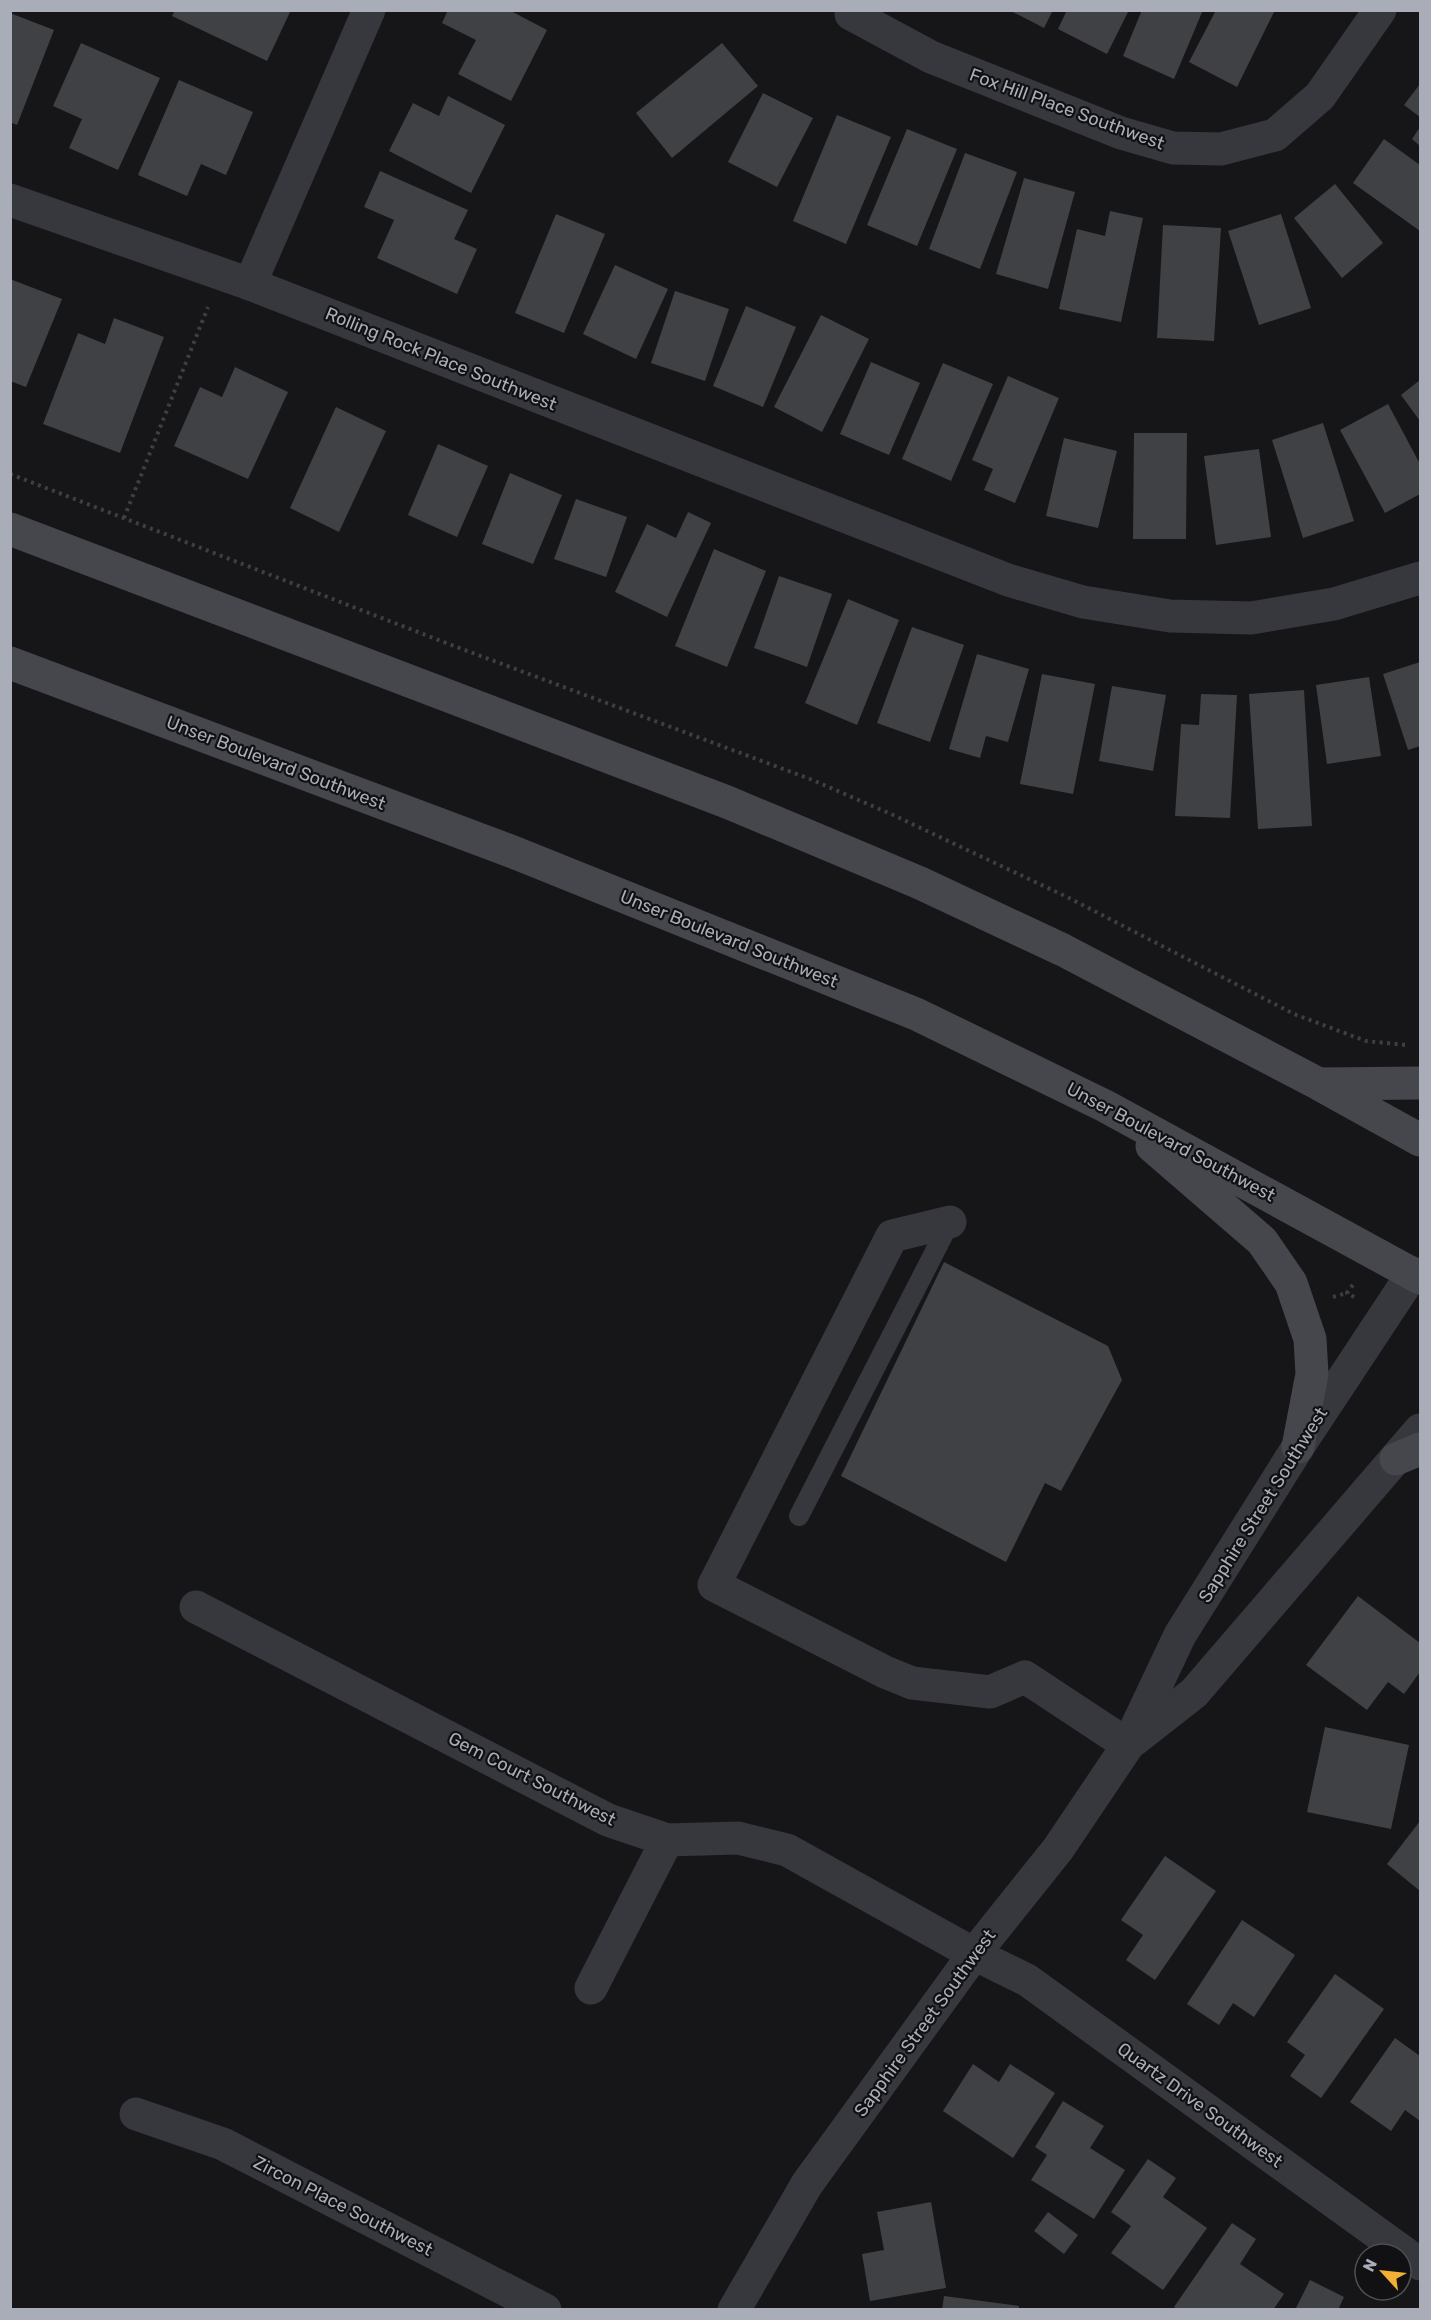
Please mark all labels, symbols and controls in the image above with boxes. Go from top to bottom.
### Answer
street label: Fox Hill Place Southwest [967,63,1167,155]
street label: Rolling Rock Place Southwest [322,302,560,416]
street label: Unser Boulevard Southwest [163,711,389,815]
street label: Unser Boulevard Southwest [617,885,841,993]
street label: Unser Boulevard Southwest [1063,1078,1279,1206]
street label: Sapphire Street Southwest [1194,1403,1332,1607]
street label: Gem Court Southwest [445,1727,619,1831]
street label: Sapphire Street Southwest [850,1925,1000,2121]
street label: Quartz Drive Southwest [1113,2038,1287,2172]
street label: Zircon Place Southwest [250,2151,436,2261]
north arrow [1353,2242,1413,2302]
text: N [1359,2256,1381,2275]

